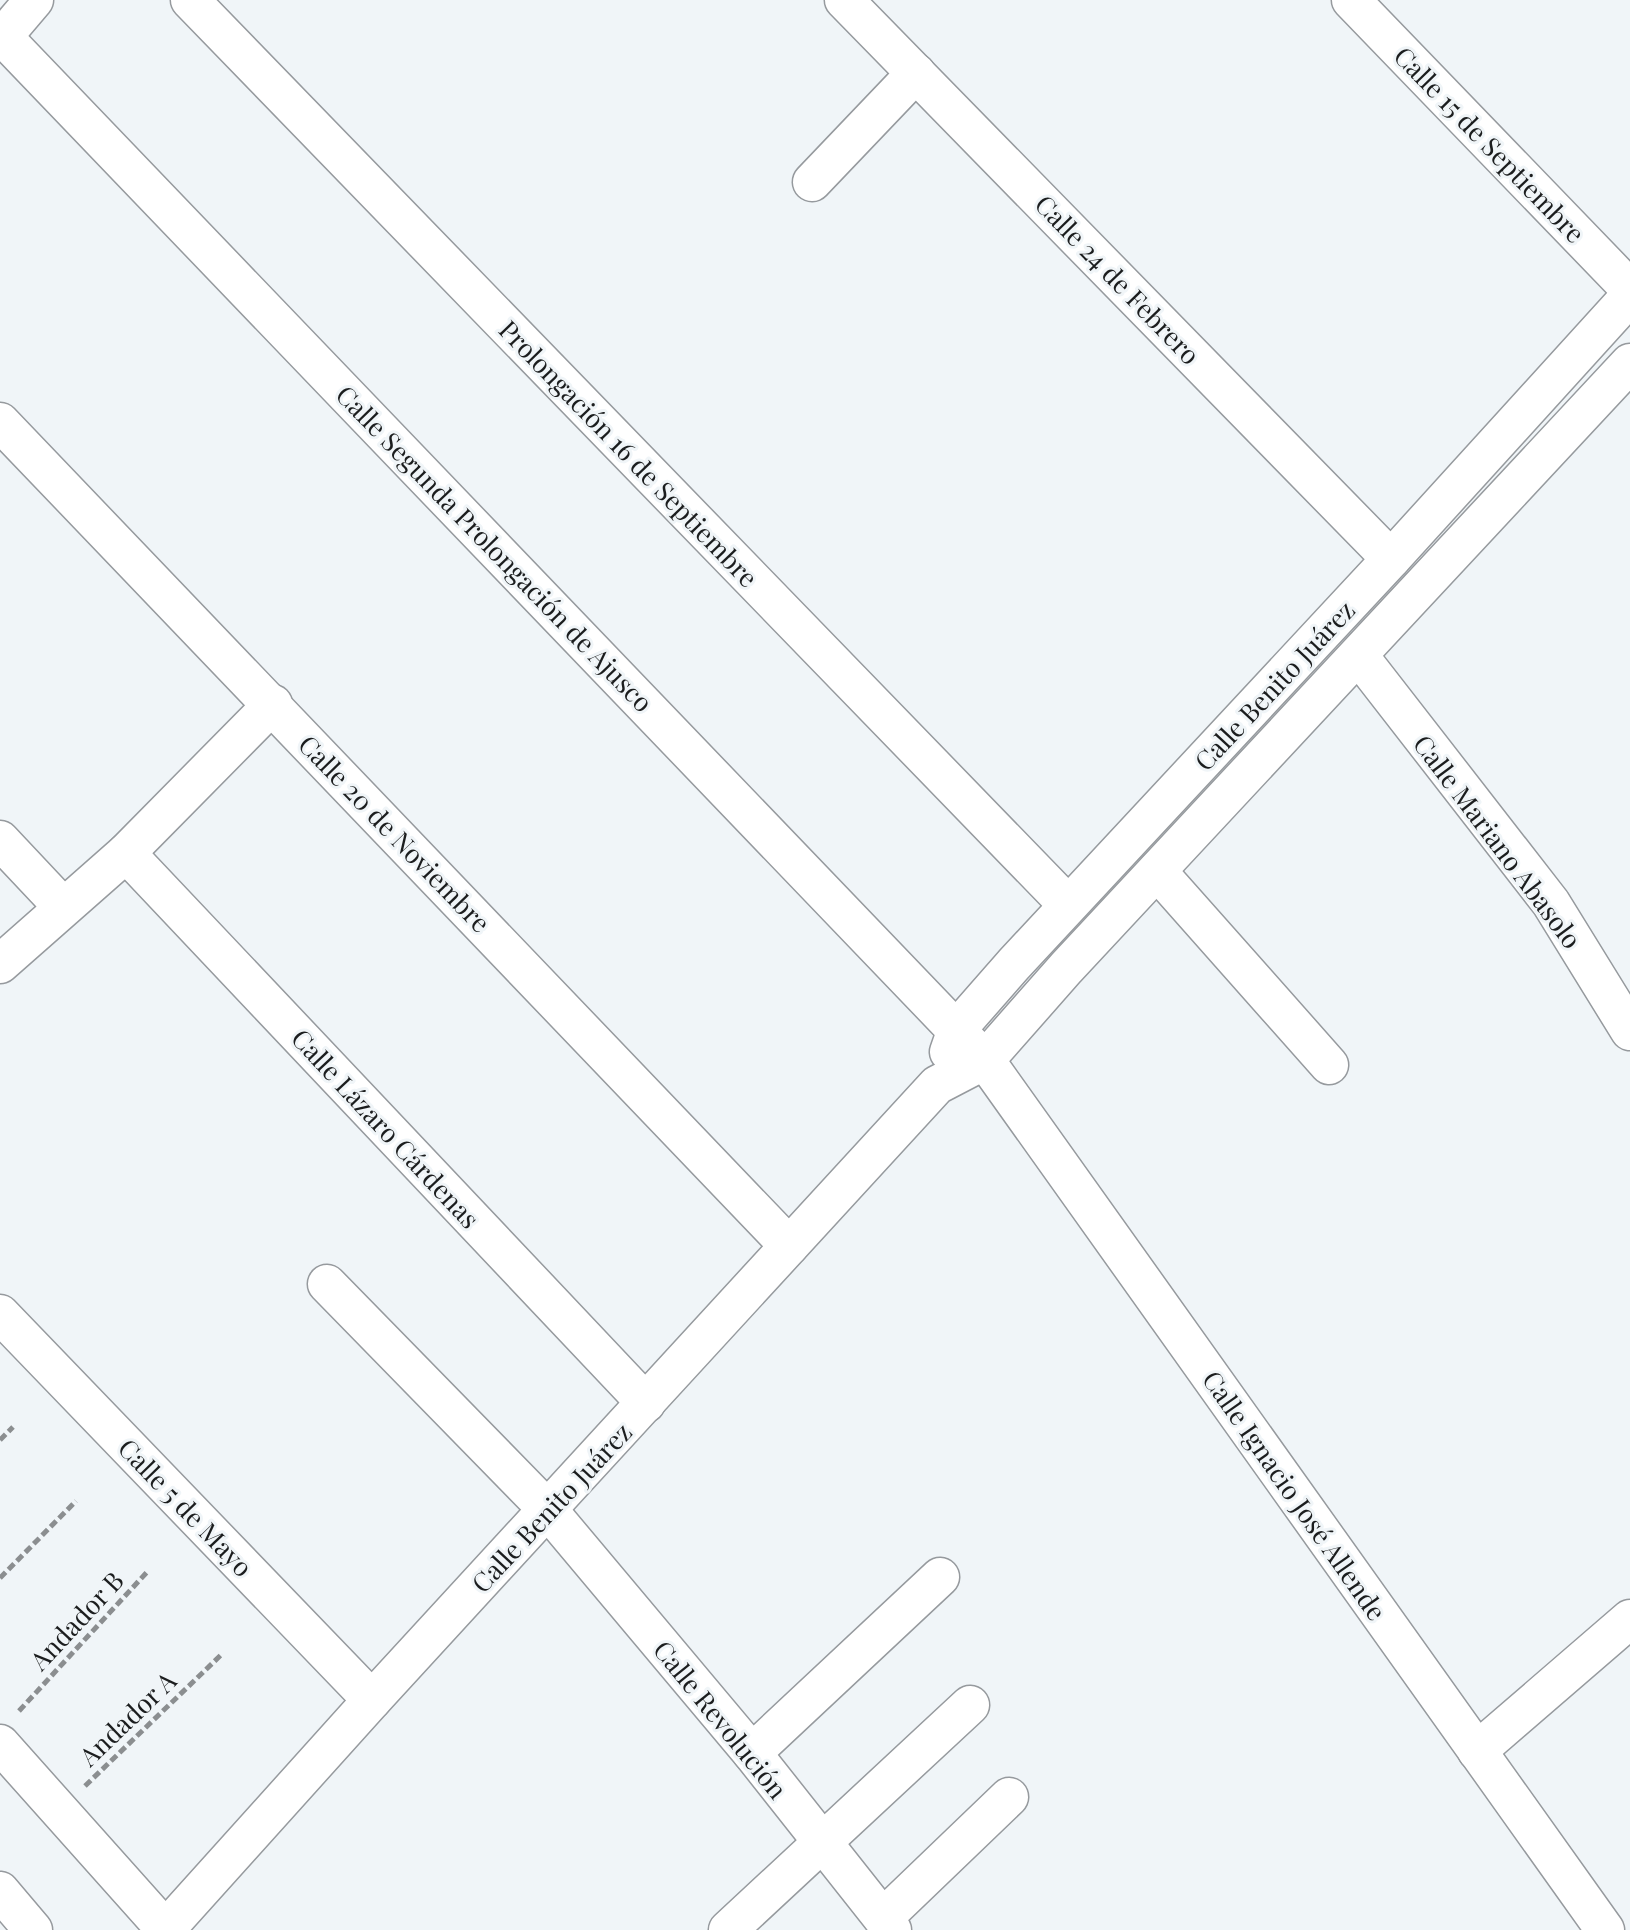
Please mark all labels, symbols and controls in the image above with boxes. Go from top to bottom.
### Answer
street label: Calle 15 de Septiembre [1387,38,1593,250]
street label: Calle 24 de Febrero [1028,187,1208,371]
street label: Prolongación 16 de Septiembre [492,312,766,594]
street label: Calle Segunda Prolongación de Ajusco [329,377,661,719]
street label: Calle Benito Juárez [1186,593,1362,777]
street label: Calle 20 de Noviembre [292,727,498,939]
street label: Calle Mariano Abasolo [1406,727,1590,955]
street label: Calle Lázaro Cárdenas [284,1021,488,1235]
street label: Calle Ignacio José Allende [1195,1363,1395,1627]
street label: Calle Benito Juárez [463,1415,639,1599]
street label: Calle 5 de Mayo [111,1430,261,1584]
street label: Andador B [21,1563,131,1678]
street label: Calle Revolución [646,1633,796,1806]
street label: Andador A [70,1663,184,1774]

